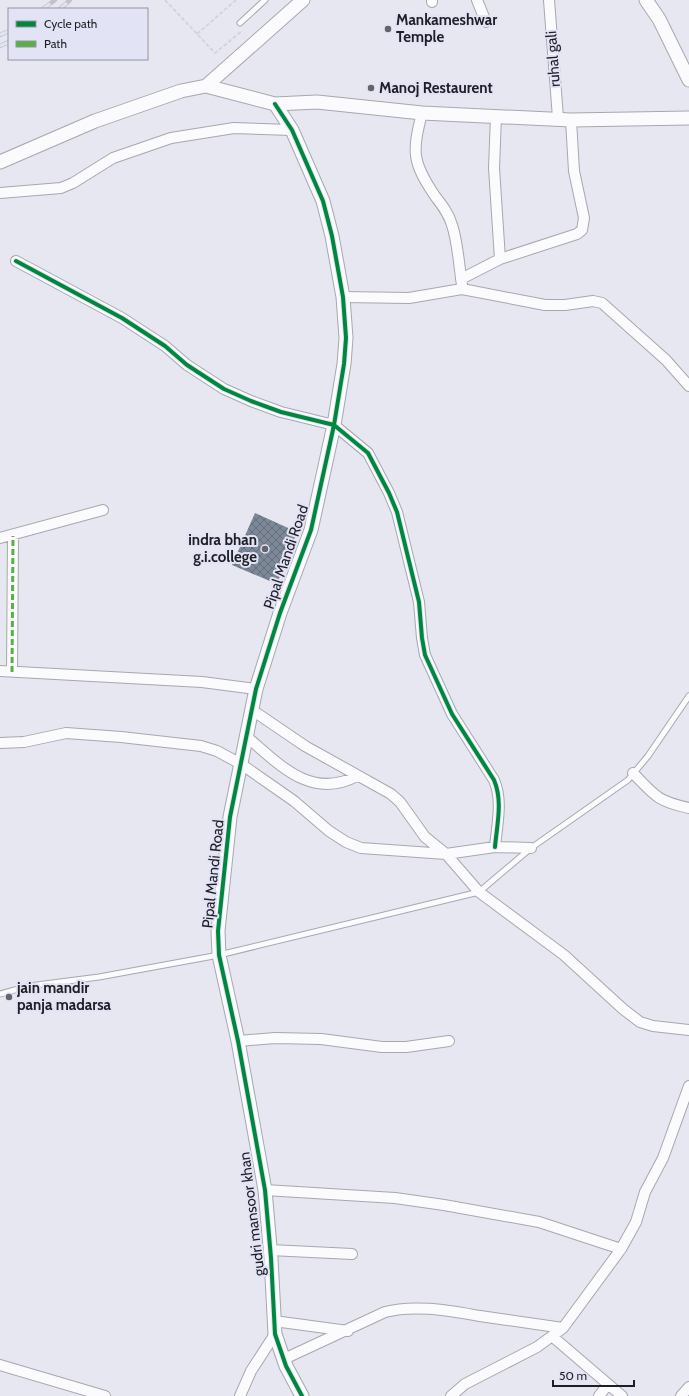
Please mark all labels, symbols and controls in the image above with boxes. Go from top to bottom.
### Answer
legend [8,8,148,60]
place label: Mankameshwar Temple [396,11,497,46]
text: Cycle path [44,16,97,31]
marker: Mankameshwar Temple [383,24,393,34]
street label: ruhal gali [542,30,564,88]
text: Path [44,36,67,51]
place label: Manoj Restaurent [379,79,493,97]
marker: Manoj Restaurent [366,83,376,93]
street label: Pipal Mandi Road [260,502,312,612]
place label: indra bhan g.i.college [188,531,257,566]
marker: indra bhan g.i.college [260,544,270,554]
street label: Pipal Mandi Road [198,819,228,929]
place label: jain mandir panja madarsa [16,979,112,1014]
marker: jain mandir panja madarsa [4,992,14,1002]
street label: gudri mansoor khan [235,1151,269,1277]
scale bar [553,1362,634,1388]
text: 50 m [559,1368,587,1383]

